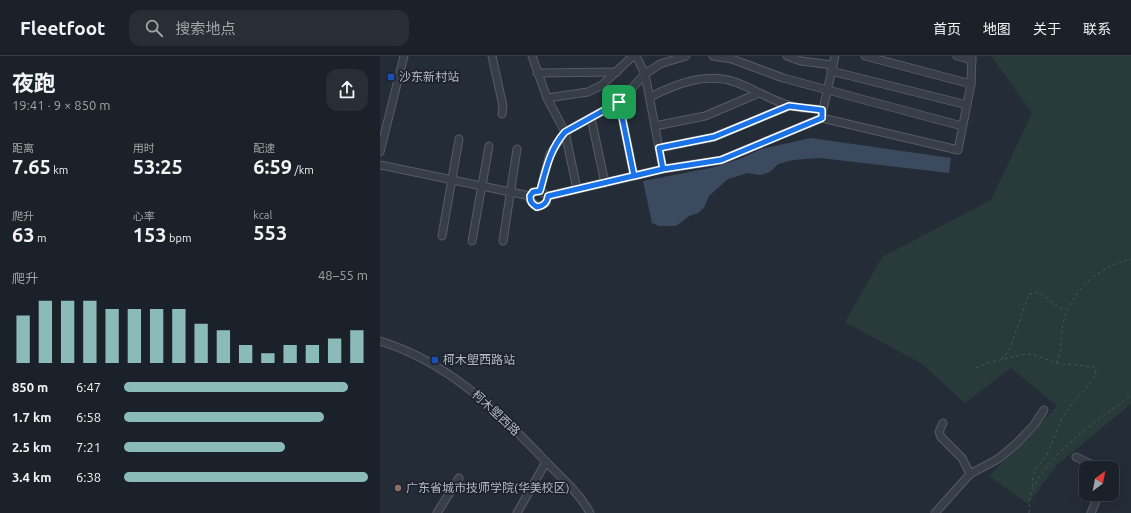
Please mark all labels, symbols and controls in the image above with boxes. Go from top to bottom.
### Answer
search box [129,10,409,46]
text: Fleetfoot [20,17,105,39]
icon: search [143,17,165,39]
text: 搜索地点 [175,20,235,37]
text: 首页 [933,21,961,37]
text: 地图 [983,21,1011,37]
text: 关于 [1033,21,1061,37]
text: 联系 [1083,21,1111,37]
button: share [326,69,368,111]
text: 夜跑 [12,70,56,95]
place label: 沙东新村站 [399,70,459,83]
marker: 沙东新村站 [386,72,396,82]
pin [602,85,636,119]
icon: arrive [608,91,630,113]
text: 19:41 · 9 × 850 m [12,98,111,112]
text: 距离 [12,142,34,154]
text: 用时 [133,142,155,154]
text: 配速 [253,142,275,154]
text: 7.65 [12,155,51,178]
text: 53:25 [133,155,183,178]
text: 6:59 [253,155,292,178]
text: km [51,164,68,176]
text: /km [292,164,314,176]
text: kcal [253,209,272,221]
text: 爬升 [12,210,34,222]
text: 心率 [133,210,155,222]
text: 553 [253,221,287,244]
text: 63 [12,223,35,246]
text: 153 [133,223,167,246]
text: m [35,232,47,244]
text: bpm [167,232,191,244]
text: 48–55 m [318,268,368,282]
text: 爬升 [12,271,38,285]
place label: 柯木塱西路站 [443,353,515,366]
marker: 柯木塱西路站 [430,355,440,365]
text: 850 m [12,380,48,394]
text: 6:47 [76,380,101,394]
street label: 柯木塱西路 [470,387,523,438]
text: 1.7 km [12,410,51,424]
text: 6:58 [76,410,101,424]
text: 2.5 km [12,440,51,454]
text: 7:21 [76,440,101,454]
north arrow [1079,461,1119,501]
map controls [1079,461,1119,501]
text: 3.4 km [12,470,51,484]
text: 6:38 [76,470,101,484]
place label: 广东省城市技师学院(华美校区) [406,481,570,495]
marker: 广东省城市技师学院(华美校区) [393,483,403,493]

